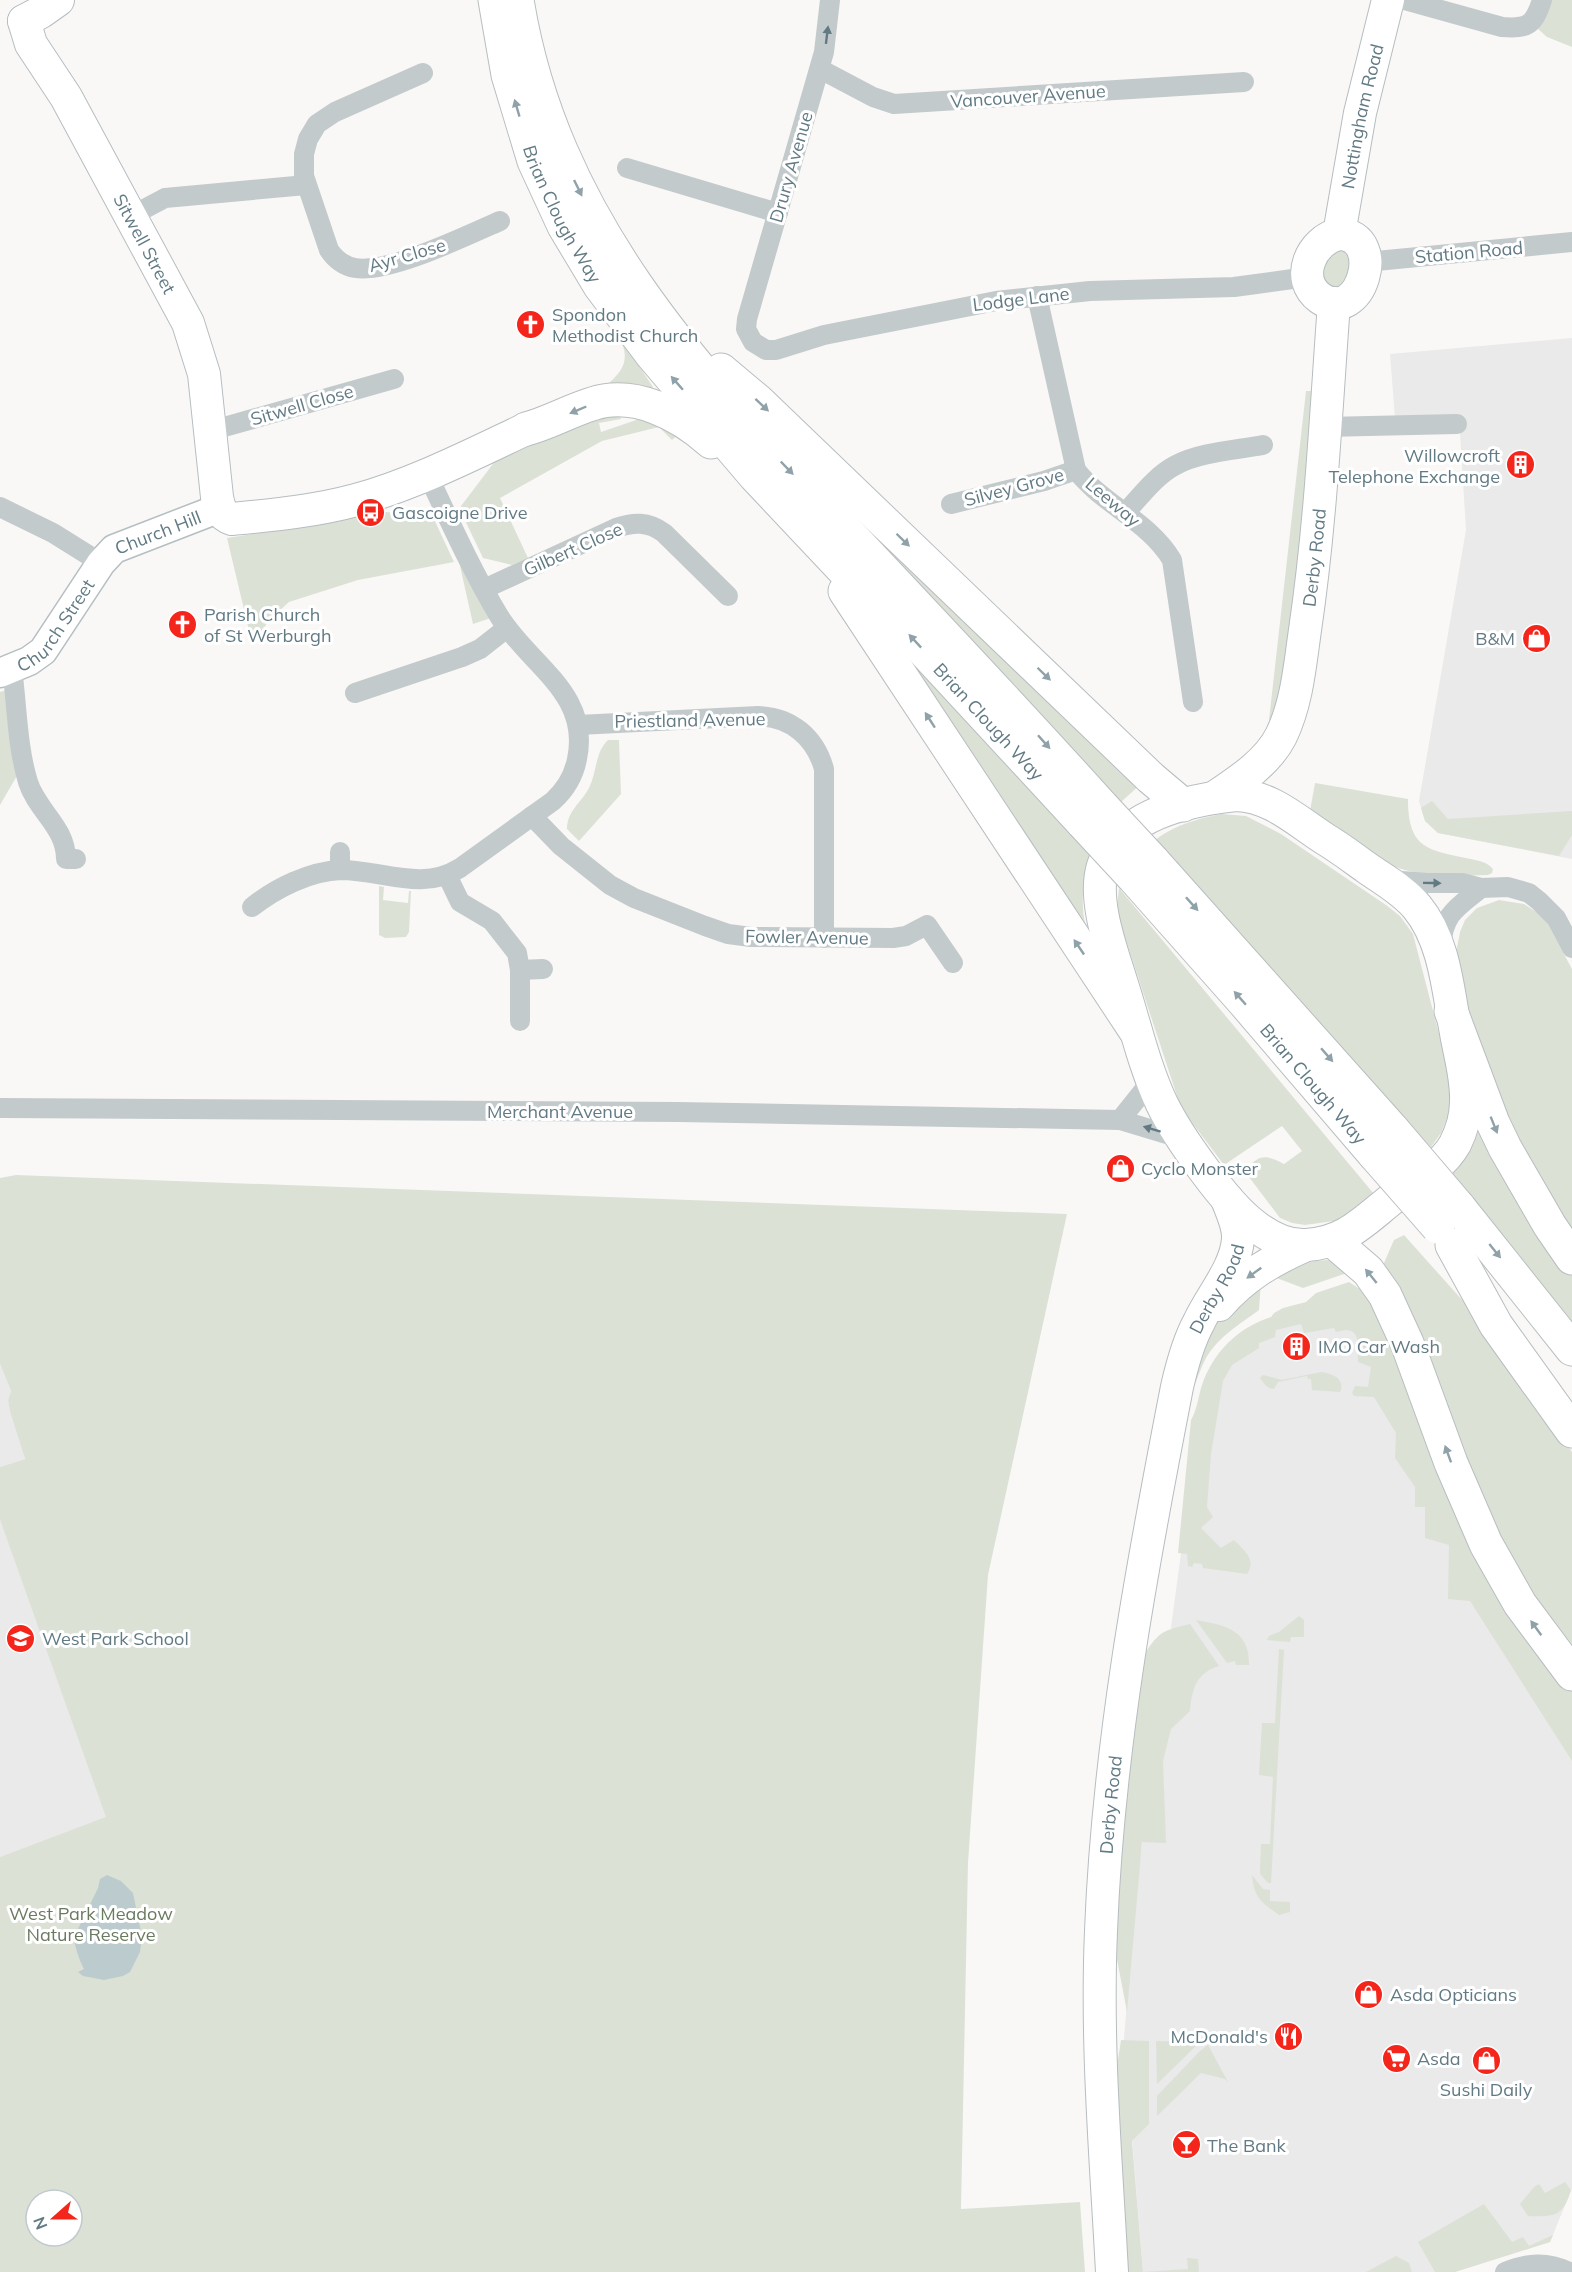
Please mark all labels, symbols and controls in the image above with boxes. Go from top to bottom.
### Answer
one-way arrow [822,25,831,44]
street label: Nottingham Road [1336,41,1388,191]
street label: Vancouver Avenue [950,79,1106,113]
one-way arrow [512,99,521,117]
street label: Drury Avenue [764,109,818,225]
street label: Brian Clough Way [518,142,607,287]
one-way arrow [573,180,582,197]
street label: Sitwell Street [109,189,181,297]
street label: Ayr Close [366,233,448,277]
street label: Station Road [1414,236,1524,268]
street label: Lodge Lane [971,282,1071,316]
place label: Spondon Methodist Church [552,303,698,347]
church icon: Spondon Methodist Church [515,308,547,340]
one-way arrow [671,376,684,391]
street label: Sitwell Close [248,379,356,431]
one-way arrow [754,398,769,412]
one-way arrow [569,405,587,415]
place label: Willowcroft Telephone Exchange [1329,444,1500,488]
building icon: Willowcroft Telephone Exchange [1505,449,1537,481]
one-way arrow [780,461,794,476]
street label: Silvey Grove [962,463,1066,511]
street label: Leeway [1081,472,1146,532]
bus stop icon: Gascoigne Drive [355,496,387,528]
place label: Gascoigne Drive [392,501,528,524]
street label: Church Hill [111,505,204,559]
street label: Derby Road [1297,507,1330,608]
street label: Gilbert Close [520,517,626,581]
one-way arrow [895,532,909,546]
street label: Church Street [13,574,99,676]
place label: Parish Church of St Werburgh [204,603,331,647]
church icon: Parish Church of St Werburgh [167,608,199,640]
shop icon: B&M [1520,622,1552,654]
place label: B&M [1475,627,1515,650]
one-way arrow [908,634,922,649]
street label: Brian Clough Way [929,658,1049,785]
one-way arrow [1036,667,1050,681]
street label: Priestland Avenue [614,707,766,733]
one-way arrow [925,712,936,728]
one-way arrow [1037,734,1050,749]
one-way arrow [1423,878,1442,888]
one-way arrow [1185,896,1198,911]
street label: Fowler Avenue [745,924,869,950]
one-way arrow [1073,939,1085,955]
one-way arrow [1234,991,1247,1006]
street label: Brian Clough Way [1256,1018,1372,1149]
one-way arrow [1320,1047,1333,1062]
street label: Merchant Avenue [487,1100,633,1123]
one-way arrow [1489,1116,1499,1134]
one-way arrow [1143,1124,1161,1133]
shop icon: Cyclo Monster [1104,1152,1136,1184]
place label: Cyclo Monster [1141,1157,1259,1180]
street label: Derby Road [1183,1241,1249,1337]
one-way arrow [1489,1243,1502,1259]
one-way arrow [1247,1266,1262,1278]
one-way arrow [1365,1268,1378,1284]
building icon: IMO Car Wash [1281,1330,1313,1362]
place label: IMO Car Wash [1318,1335,1440,1358]
one-way arrow [1443,1445,1453,1463]
one-way arrow [1530,1620,1542,1636]
school or university icon: West Park School [5,1622,37,1654]
place label: West Park School [42,1627,189,1650]
street label: Derby Road [1094,1754,1127,1855]
park label: West Park Meadow Nature Reserve [9,1902,173,1946]
shop icon: Asda Opticians [1353,1978,1385,2010]
place label: Asda Opticians [1390,1983,1517,2006]
restaurant icon: McDonald's [1273,2020,1305,2052]
place label: McDonald's [1171,2025,1268,2048]
supermarket icon: Asda [1380,2042,1412,2074]
shop icon: Sushi Daily [1470,2044,1502,2076]
place label: Asda [1417,2047,1461,2070]
place label: Sushi Daily [1440,2078,1533,2101]
bar icon: The Bank [1170,2129,1202,2161]
place label: The Bank [1207,2134,1286,2157]
north arrow [24,2188,84,2248]
text: N [28,2214,51,2233]

